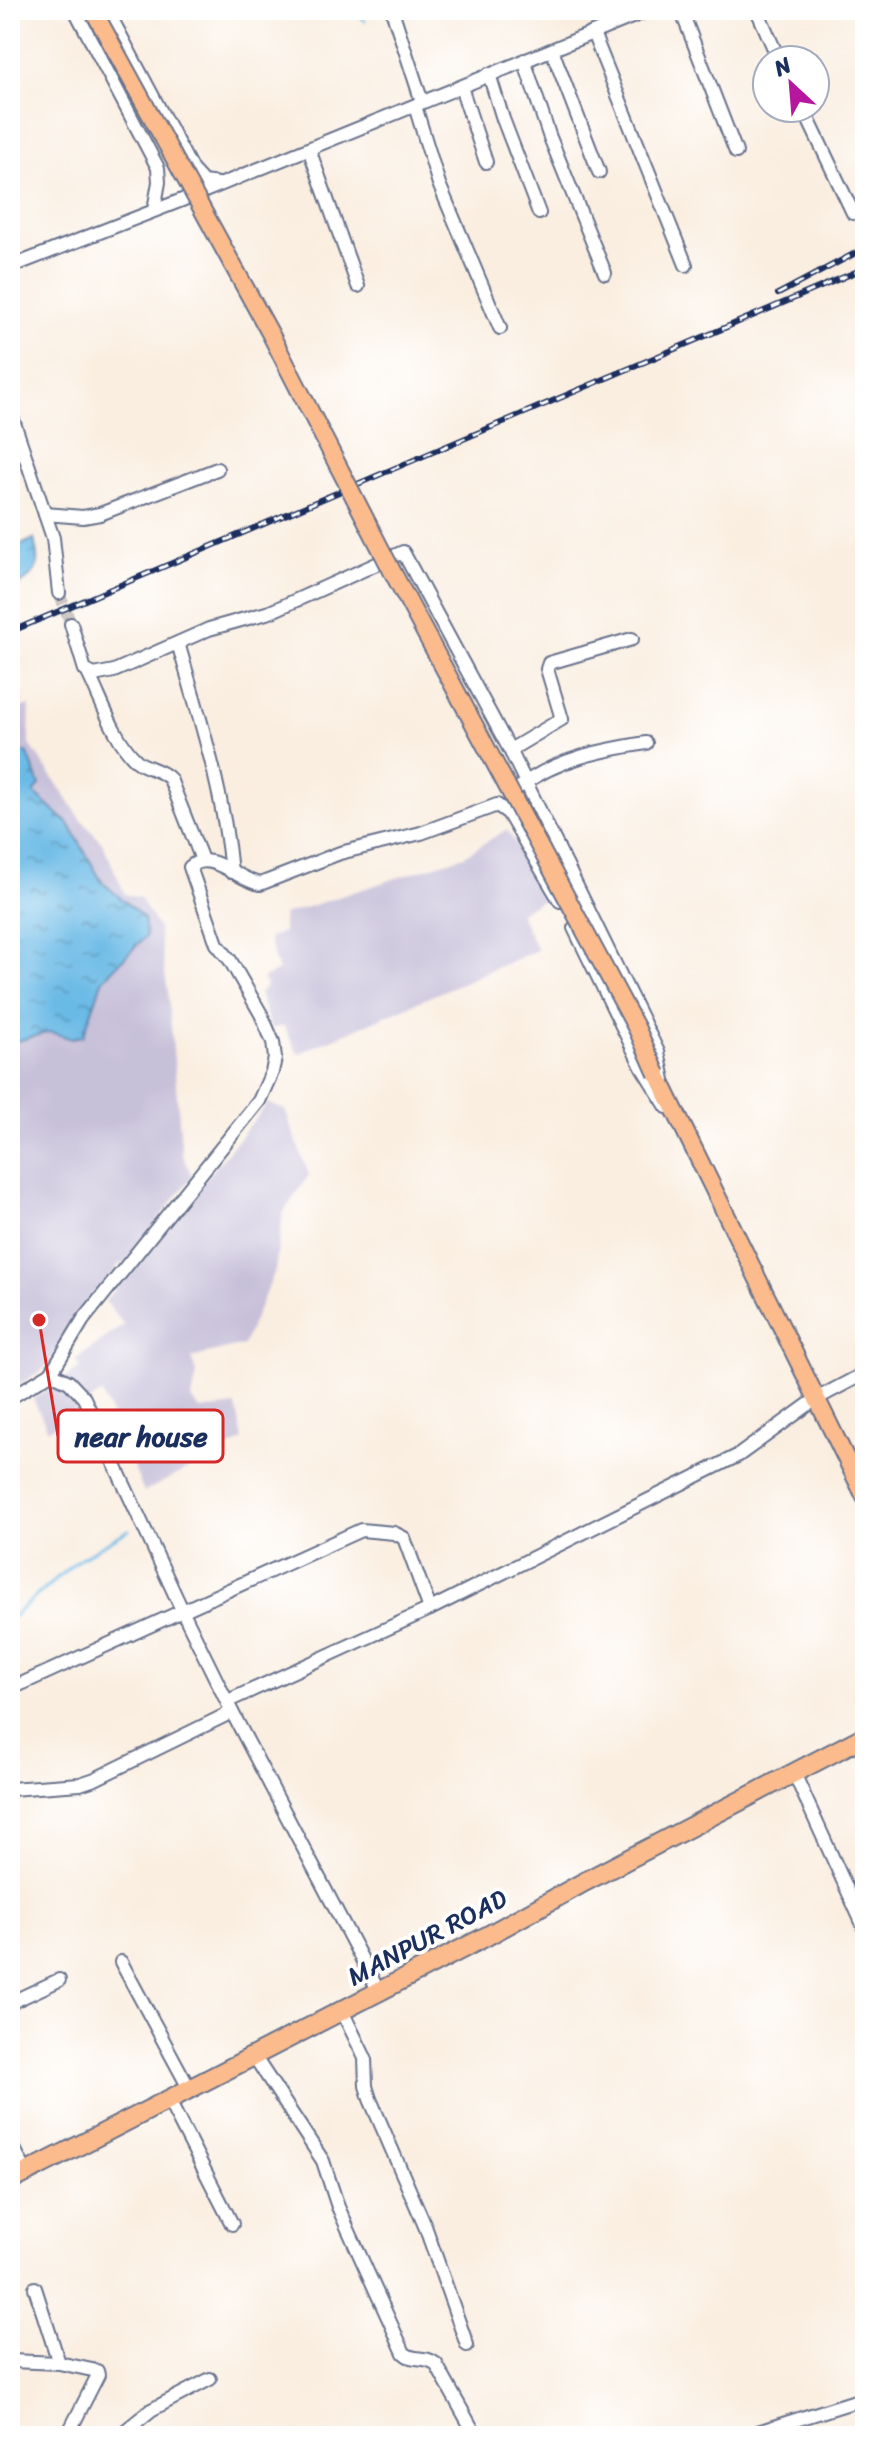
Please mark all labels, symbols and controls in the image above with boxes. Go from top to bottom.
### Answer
north arrow [751,44,831,124]
text: N [766,45,799,88]
callout: near house [58,1410,223,1462]
text: near house [73,1412,208,1461]
street label: MANPUR ROAD [338,1875,516,1999]

